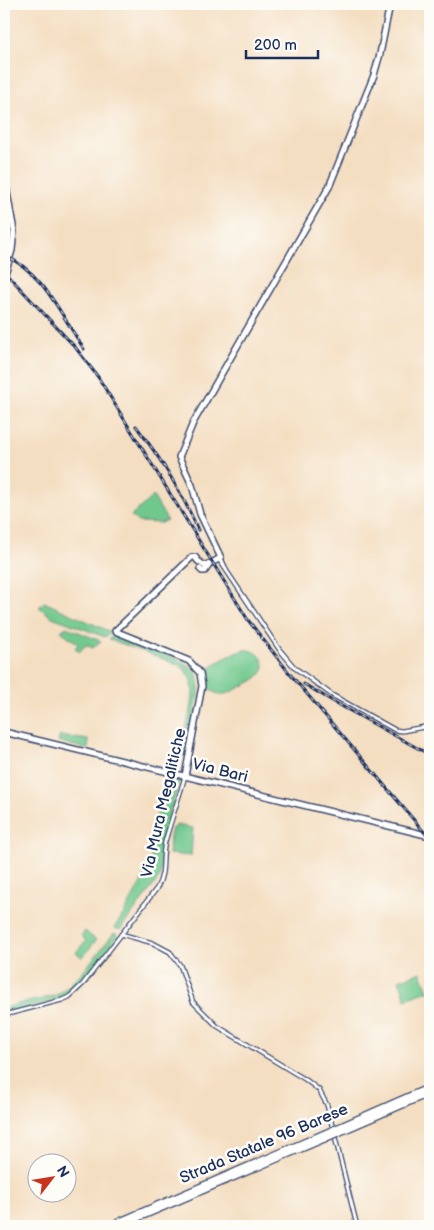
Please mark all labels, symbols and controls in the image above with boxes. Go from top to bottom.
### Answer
scale bar [246,28,319,60]
text: 200 m [254,36,297,55]
street label: Via Mura Megalitiche [138,726,191,880]
street label: Via Bari [190,755,250,787]
street label: Strada Statale 96 Barese [177,1100,351,1188]
north arrow [28,1152,78,1202]
text: N [53,1163,73,1180]

